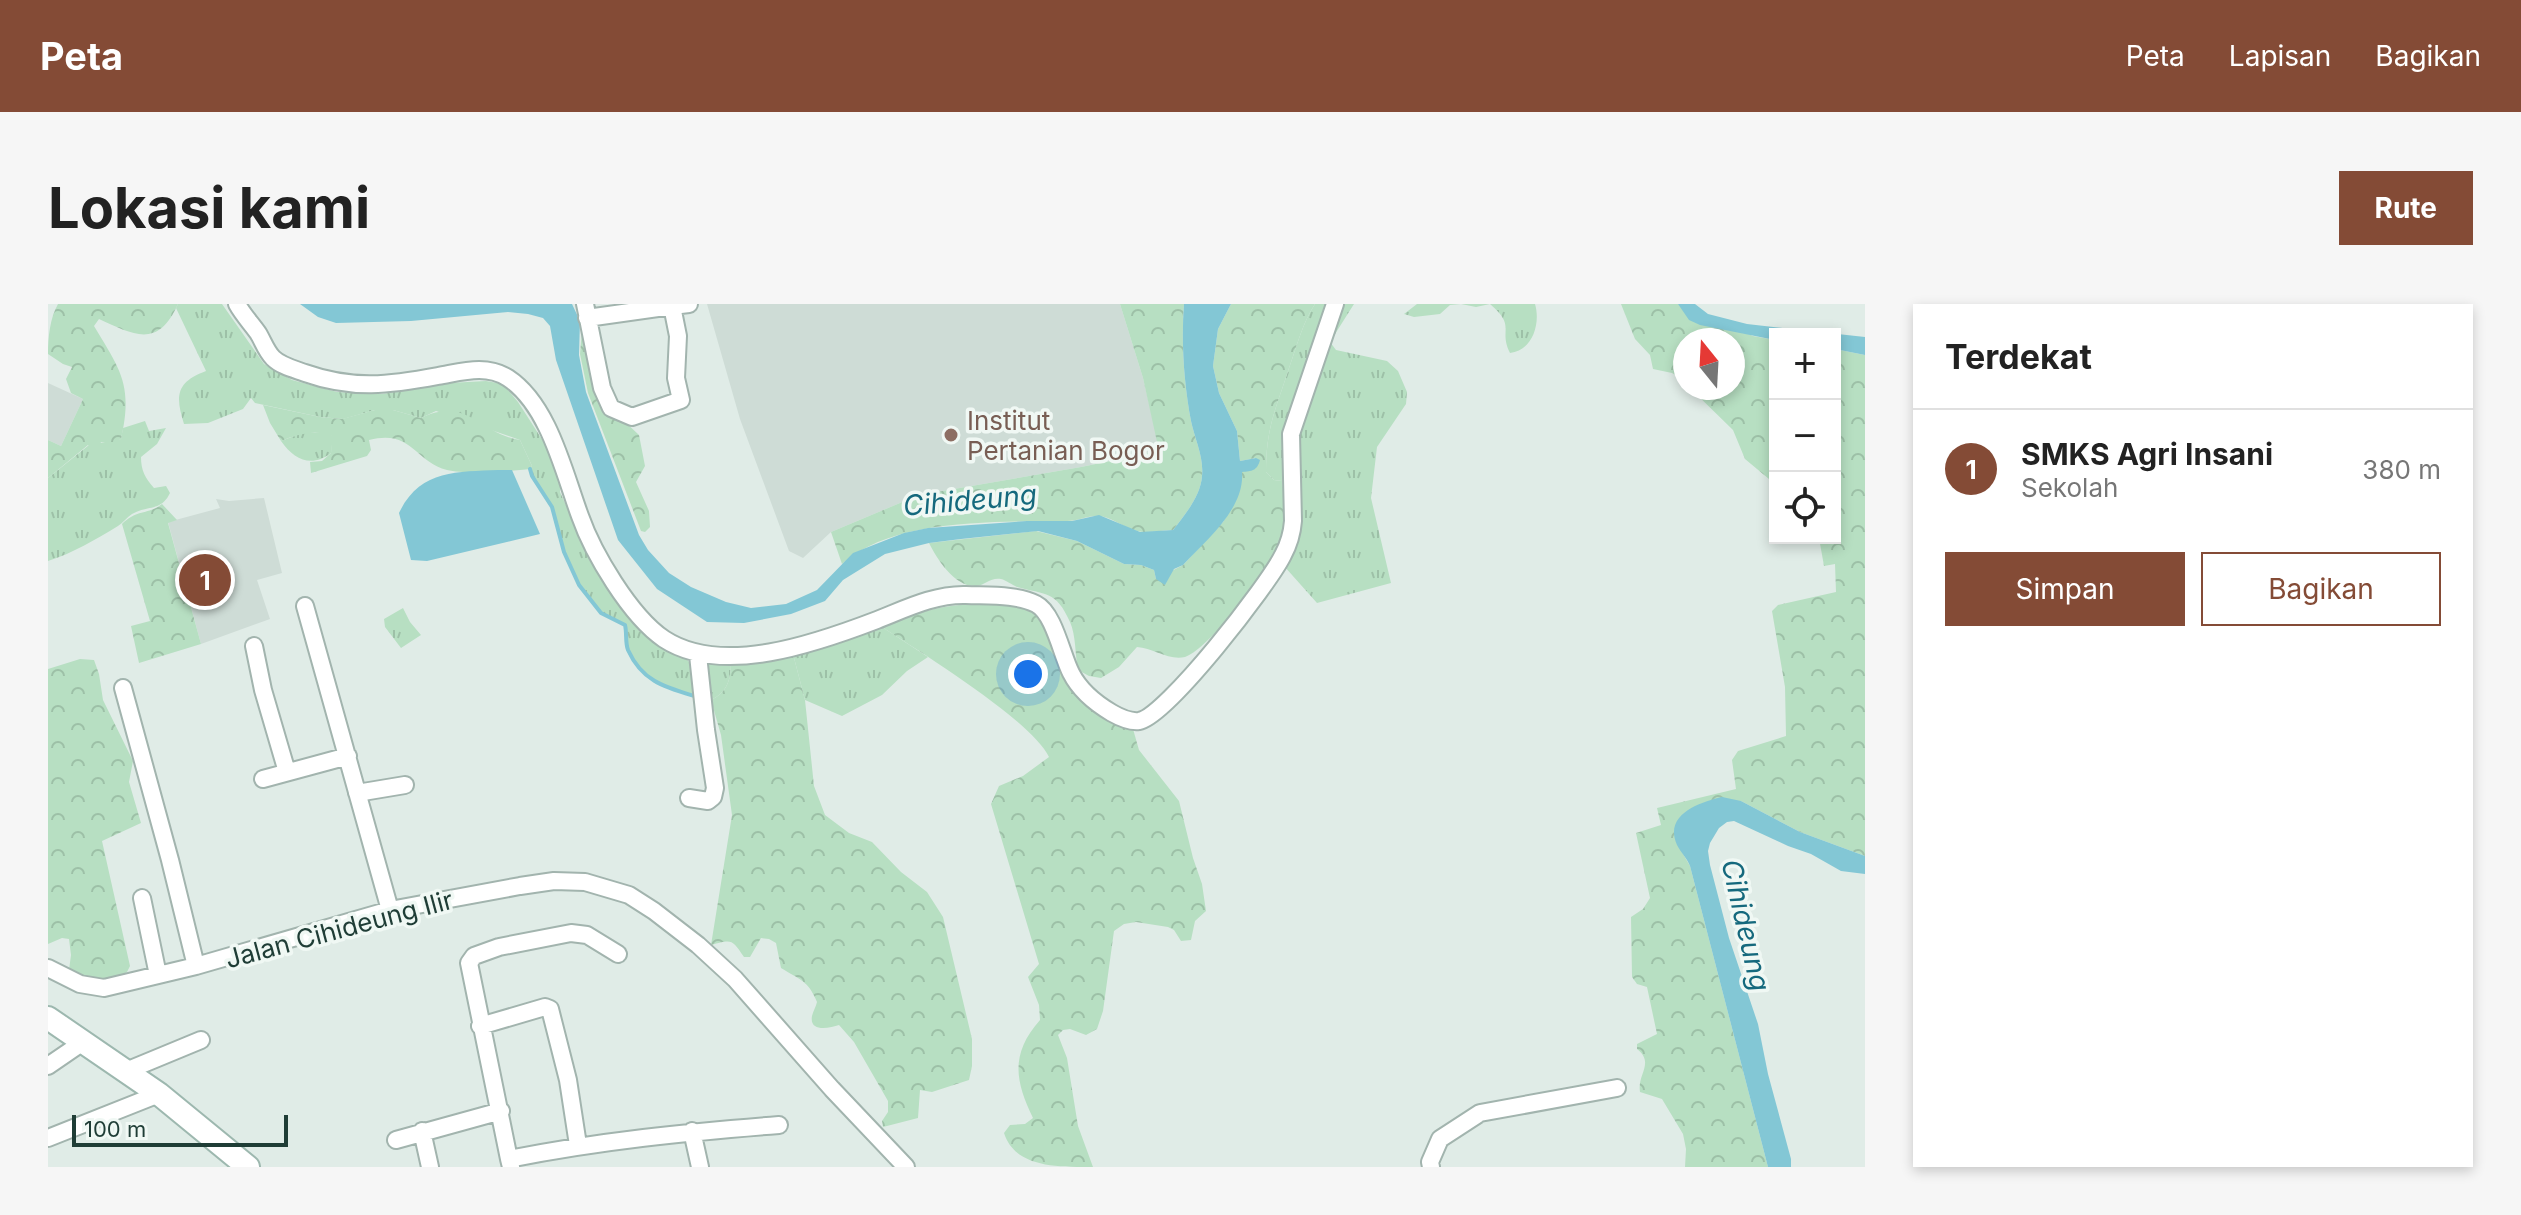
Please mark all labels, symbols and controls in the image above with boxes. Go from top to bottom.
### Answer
text: Peta [40,33,123,79]
text: Peta [2126,39,2185,73]
text: Lapisan [2229,39,2331,73]
text: Bagikan [2375,39,2481,73]
button: Rute [2339,171,2473,245]
text: Lokasi kami [48,174,370,242]
north arrow [1673,328,1745,400]
map controls [1769,328,1841,544]
button: + [1769,328,1841,400]
text: Terdekat [1945,336,2092,377]
button: − [1769,400,1841,472]
place label: Institut Pertanian Bogor [967,405,1165,466]
marker: Institut Pertanian Bogor [942,426,960,444]
text: SMKS Agri Insani [2021,436,2273,472]
text: 1 [1965,454,1977,485]
text: 380 m [2362,454,2441,485]
button: locate [1769,472,1841,544]
text: Sekolah [2021,472,2118,503]
water label: Cihideung [902,477,1038,523]
pin: 1 [179,550,231,610]
button: Simpan [1945,552,2185,626]
button: Bagikan [2201,552,2441,626]
your location [1008,654,1048,694]
water label: Cihideung [1714,856,1778,994]
street label: Jalan Cihideung Ilir [222,884,456,974]
scale bar [72,1111,288,1147]
text: 100 m [84,1116,146,1142]

